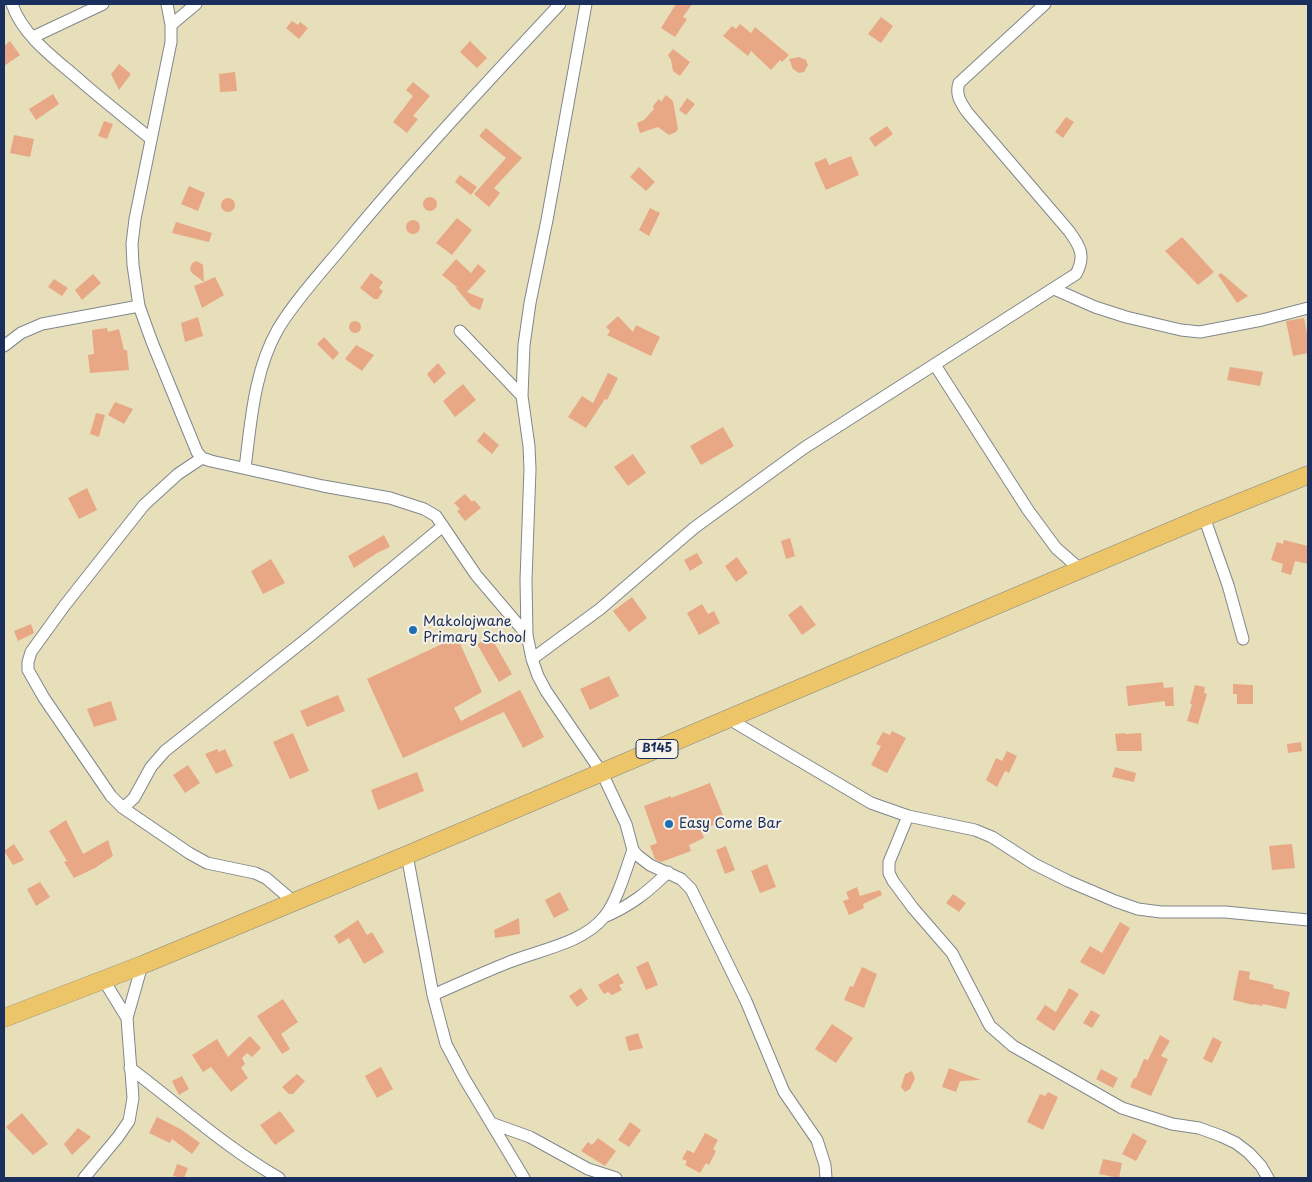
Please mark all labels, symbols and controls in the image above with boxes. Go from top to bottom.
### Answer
place label: Makolojwane Primary School [423,614,526,646]
marker: Makolojwane Primary School [407,624,419,636]
road number: B145 [636,740,678,759]
place label: Easy Come Bar [679,816,782,832]
marker: Easy Come Bar [663,818,675,830]

